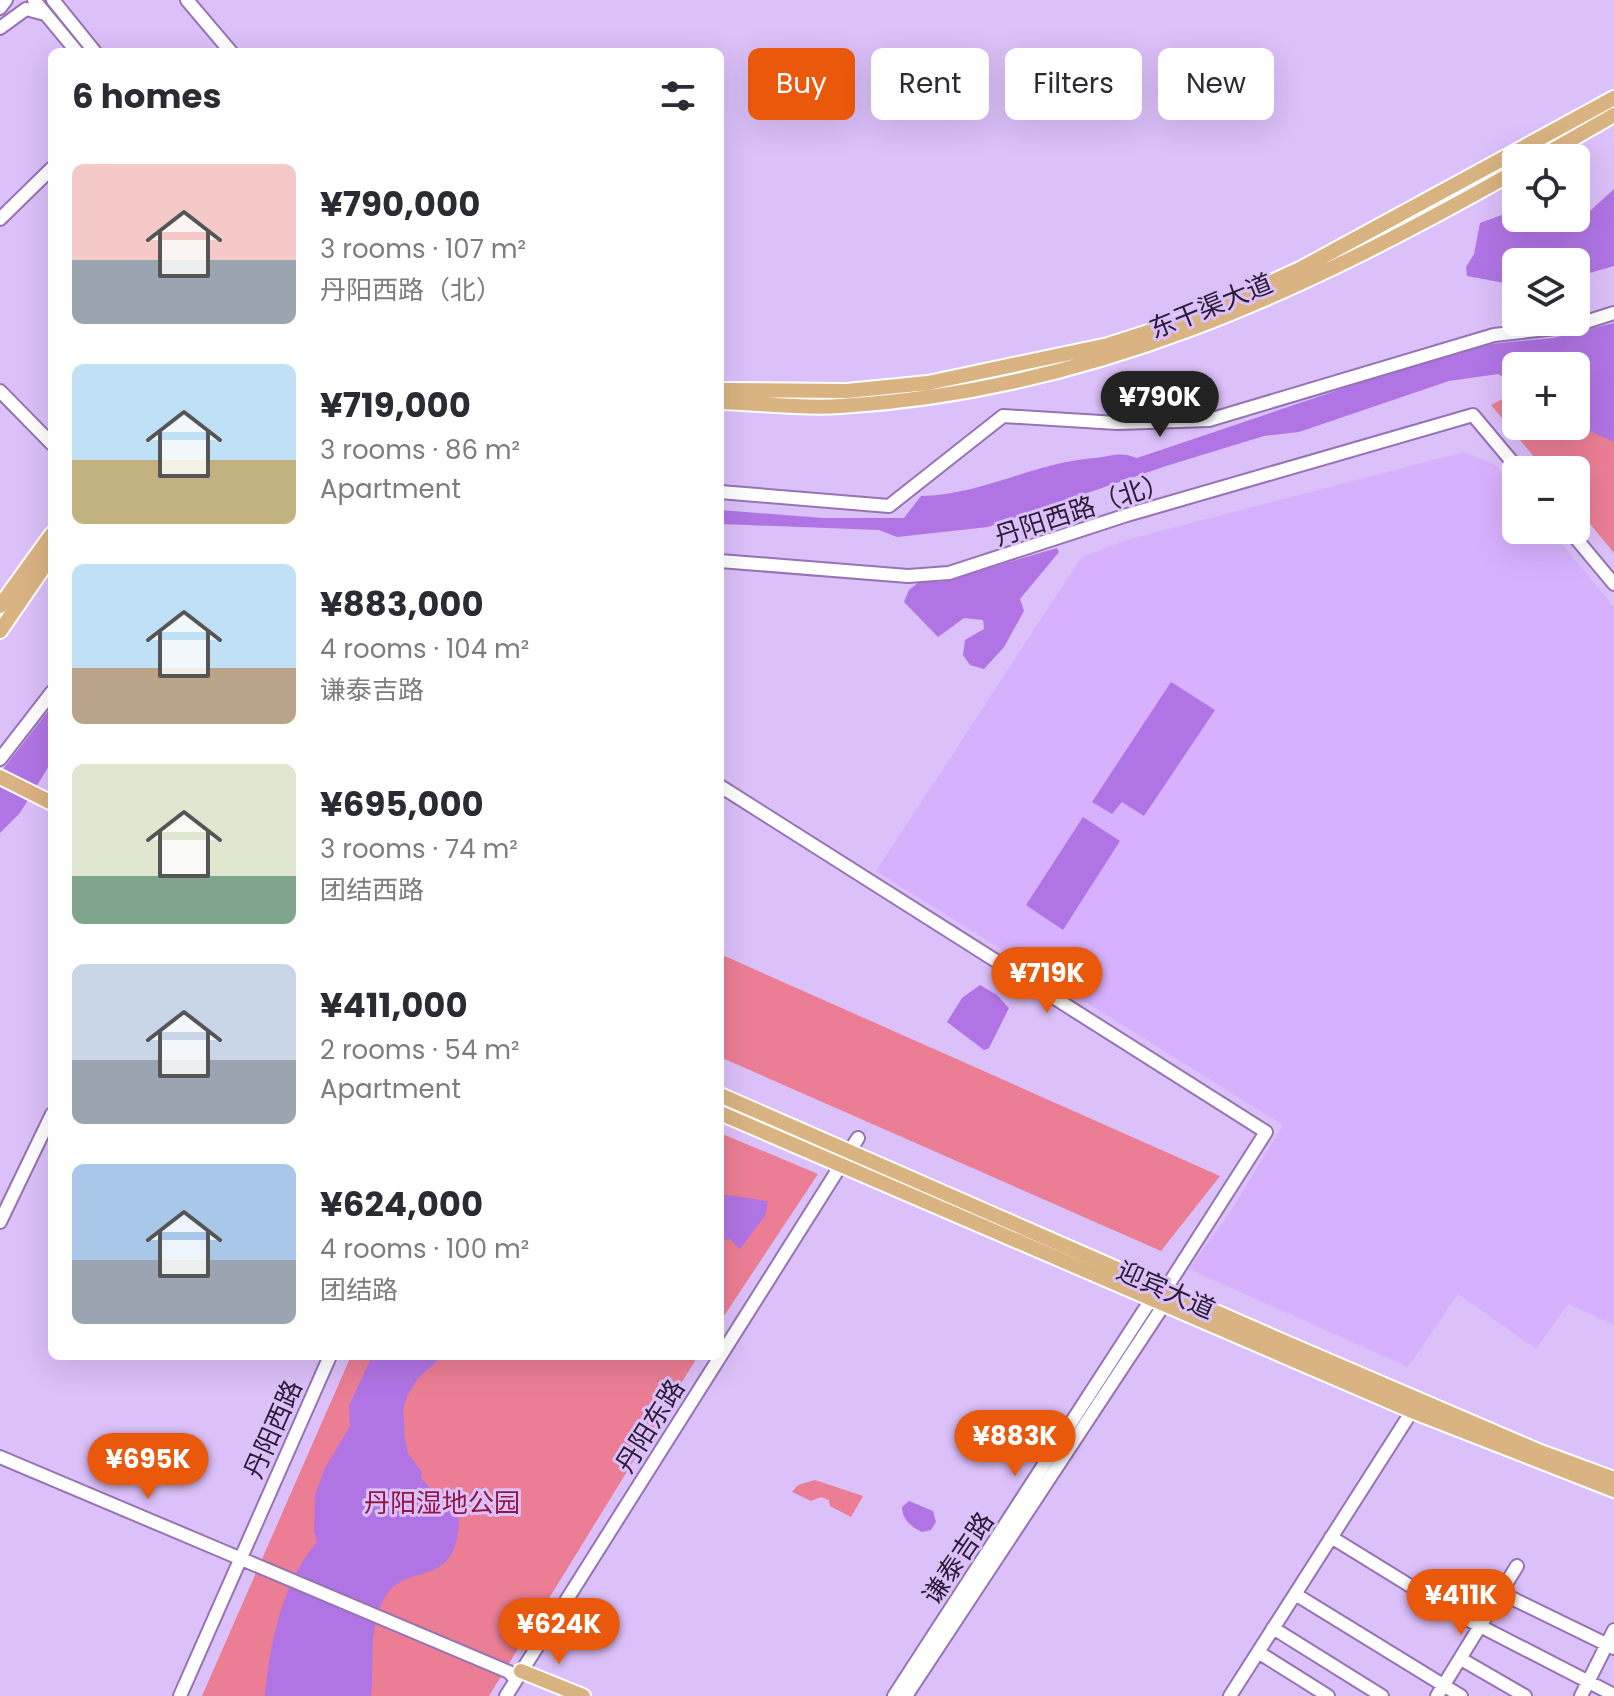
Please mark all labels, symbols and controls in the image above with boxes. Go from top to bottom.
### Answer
chip: Buy [748,48,855,120]
chip: Rent [871,48,989,120]
chip: Filters [1005,48,1142,120]
chip: New [1158,48,1274,120]
text: 6 homes [72,72,221,120]
icon: filters [656,74,700,118]
map controls [1502,144,1590,544]
button: locate [1502,144,1590,232]
text: ¥790,000 [320,180,480,228]
icon: home [136,196,232,292]
text: 3 rooms · 107 m² [320,231,526,267]
button: layers [1502,248,1590,336]
street label: 东干渠大道 [1144,265,1278,347]
text: 丹阳西路（北） [320,272,502,308]
button: + [1502,352,1590,440]
pin: ¥790K [1104,371,1216,439]
text: ¥790K [1119,379,1201,415]
text: ¥719,000 [320,381,471,429]
icon: home [136,396,232,492]
text: 3 rooms · 86 m² [320,432,520,468]
button: − [1502,456,1590,544]
street label: 丹阳西路（北） [990,464,1174,554]
text: Apartment [320,471,461,507]
text: ¥883,000 [320,580,484,628]
icon: home [136,596,232,692]
text: 4 rooms · 104 m² [320,631,529,667]
text: 谦泰吉路 [320,672,424,708]
text: ¥695,000 [320,780,484,828]
icon: home [136,796,232,892]
text: 3 rooms · 74 m² [320,831,518,867]
text: 团结西路 [320,872,424,908]
pin: ¥719K [991,947,1103,1015]
text: ¥719K [1009,955,1085,991]
text: ¥411,000 [320,981,468,1029]
icon: home [136,996,232,1092]
text: 2 rooms · 54 m² [320,1032,520,1068]
text: Apartment [320,1071,461,1107]
text: ¥624,000 [320,1180,483,1228]
icon: home [136,1196,232,1292]
text: 4 rooms · 100 m² [320,1231,529,1267]
street label: 迎宾大道 [1111,1252,1221,1328]
text: 团结路 [320,1272,398,1308]
street label: 丹阳东路 [607,1372,693,1480]
street label: 丹阳西路 [235,1374,311,1484]
pin: ¥883K [959,1410,1071,1478]
text: ¥883K [973,1418,1058,1454]
pin: ¥695K [92,1433,204,1501]
text: ¥695K [105,1441,191,1477]
park label: 丹阳湿地公园 [364,1485,520,1521]
street label: 谦泰吉路 [914,1505,1002,1611]
pin: ¥411K [1405,1569,1517,1637]
text: ¥411K [1425,1577,1497,1613]
pin: ¥624K [503,1598,615,1666]
text: ¥624K [517,1606,601,1642]

